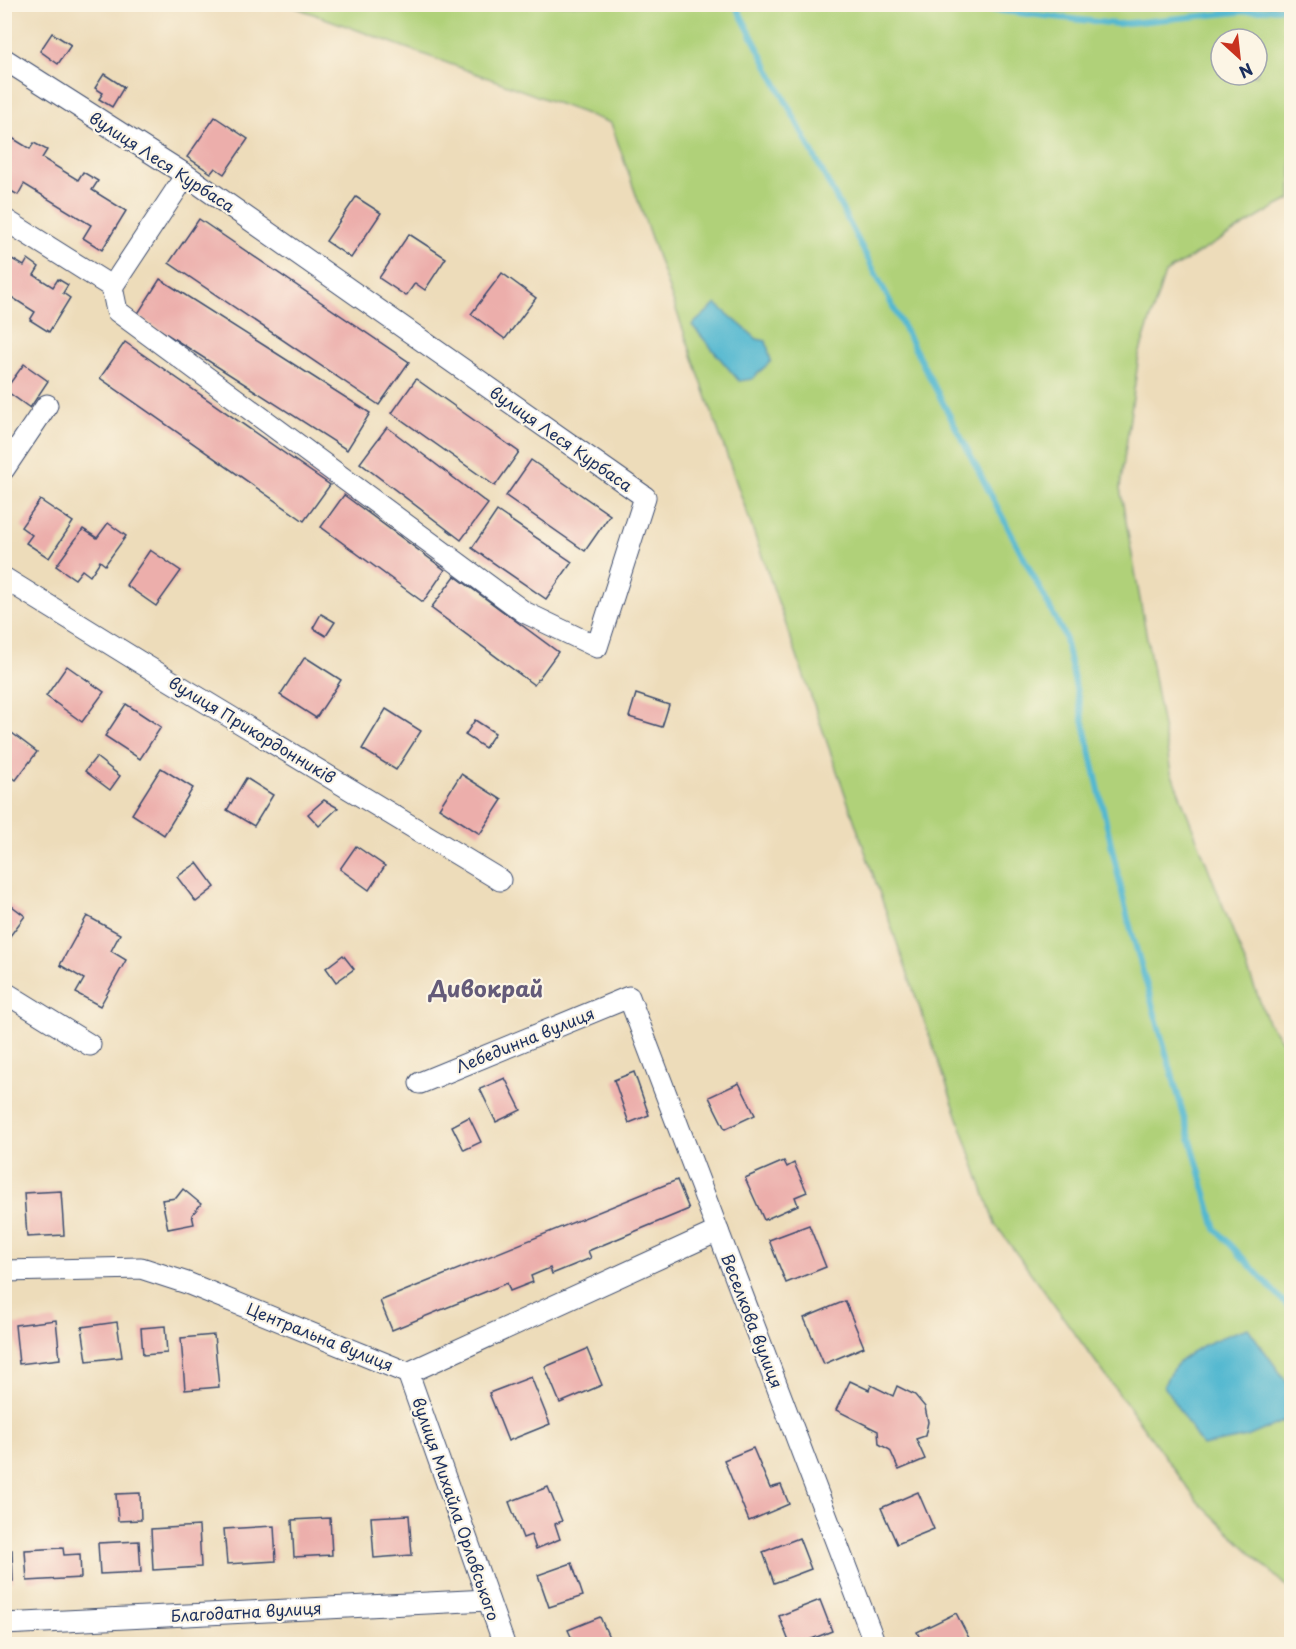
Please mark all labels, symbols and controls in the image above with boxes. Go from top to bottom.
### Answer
north arrow [1209,27,1269,87]
text: N [1235,58,1257,85]
street label: вулиця Леся Курбаса [85,105,240,217]
street label: вулиця Леся Курбаса [485,380,638,497]
street label: вулиця Прикордонників [165,670,340,788]
district label: Дивокрай [428,971,543,1004]
street label: Лебединна вулиця [452,1000,598,1078]
street label: Веселкова вулиця [716,1250,790,1391]
street label: Центральна вулиця [243,1296,397,1376]
street label: вулиця Михайла Орловського [407,1394,507,1624]
street label: Благодатна вулиця [170,1595,322,1627]

